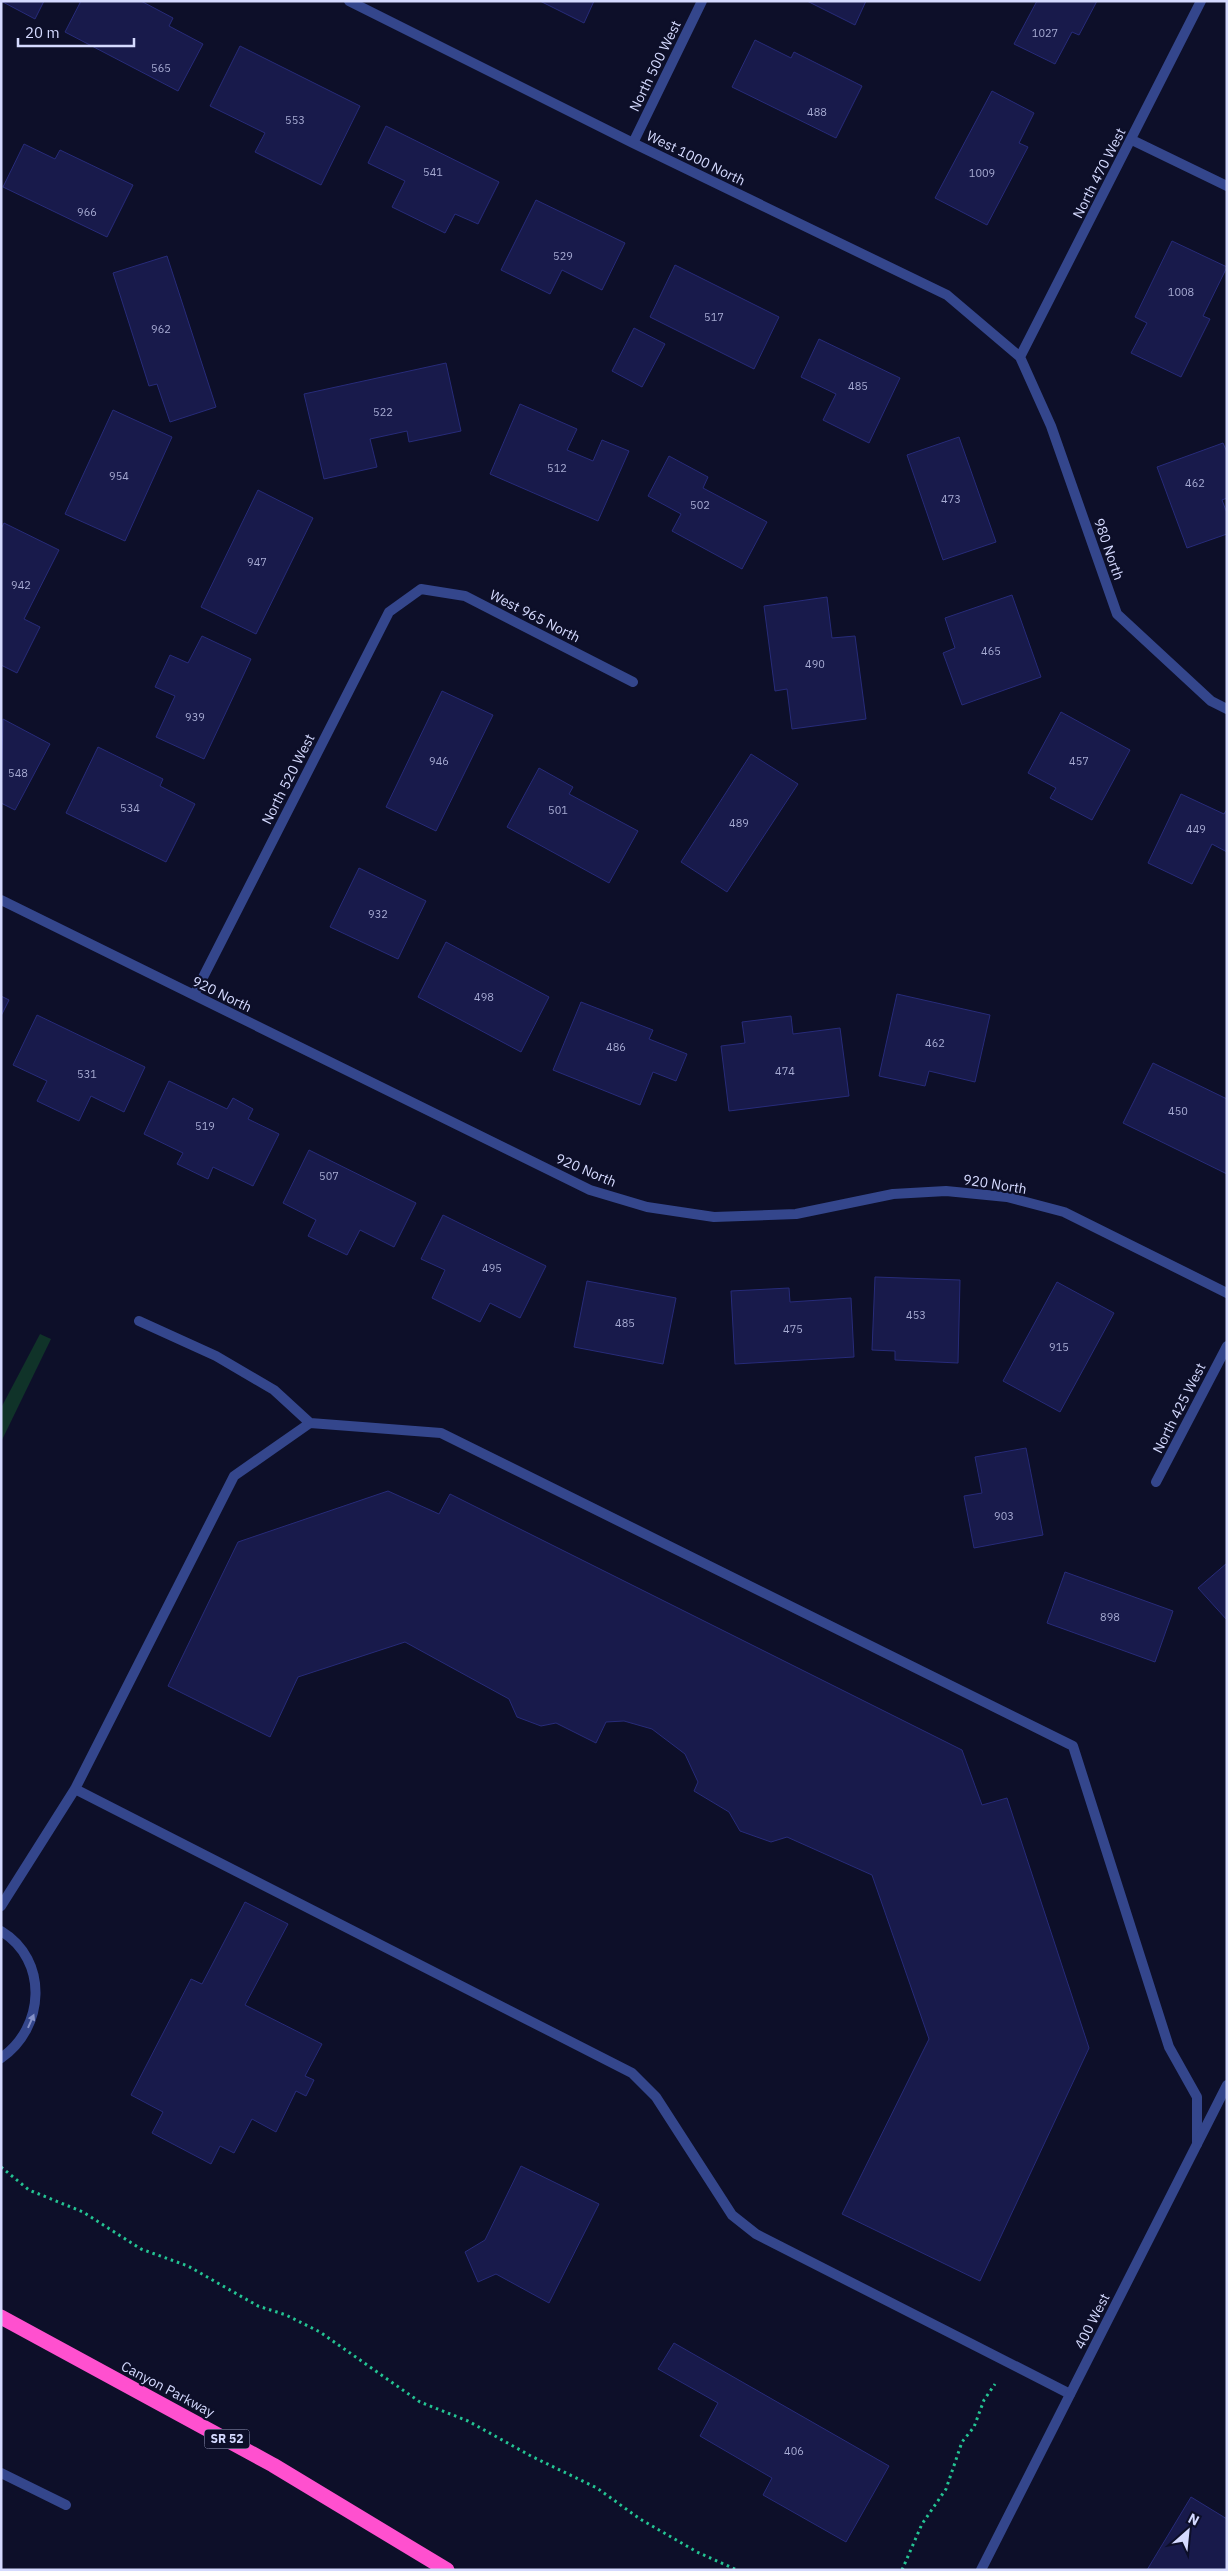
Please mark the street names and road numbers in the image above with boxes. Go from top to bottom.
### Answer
street label: North 500 West [625,17,685,115]
street label: North 470 West [1068,125,1130,221]
street label: West 1000 North [644,126,748,190]
street label: 980 North [1090,516,1128,582]
street label: West 965 North [487,585,583,647]
street label: North 520 West [257,731,319,827]
street label: 920 North [189,972,255,1016]
street label: 920 North [553,1149,619,1191]
street label: 920 North [962,1170,1028,1198]
street label: North 425 West [1148,1360,1210,1456]
street label: 400 West [1070,2290,1114,2352]
street label: Canyon Parkway [118,2357,218,2421]
road number: SR 52 [204,2430,250,2448]

